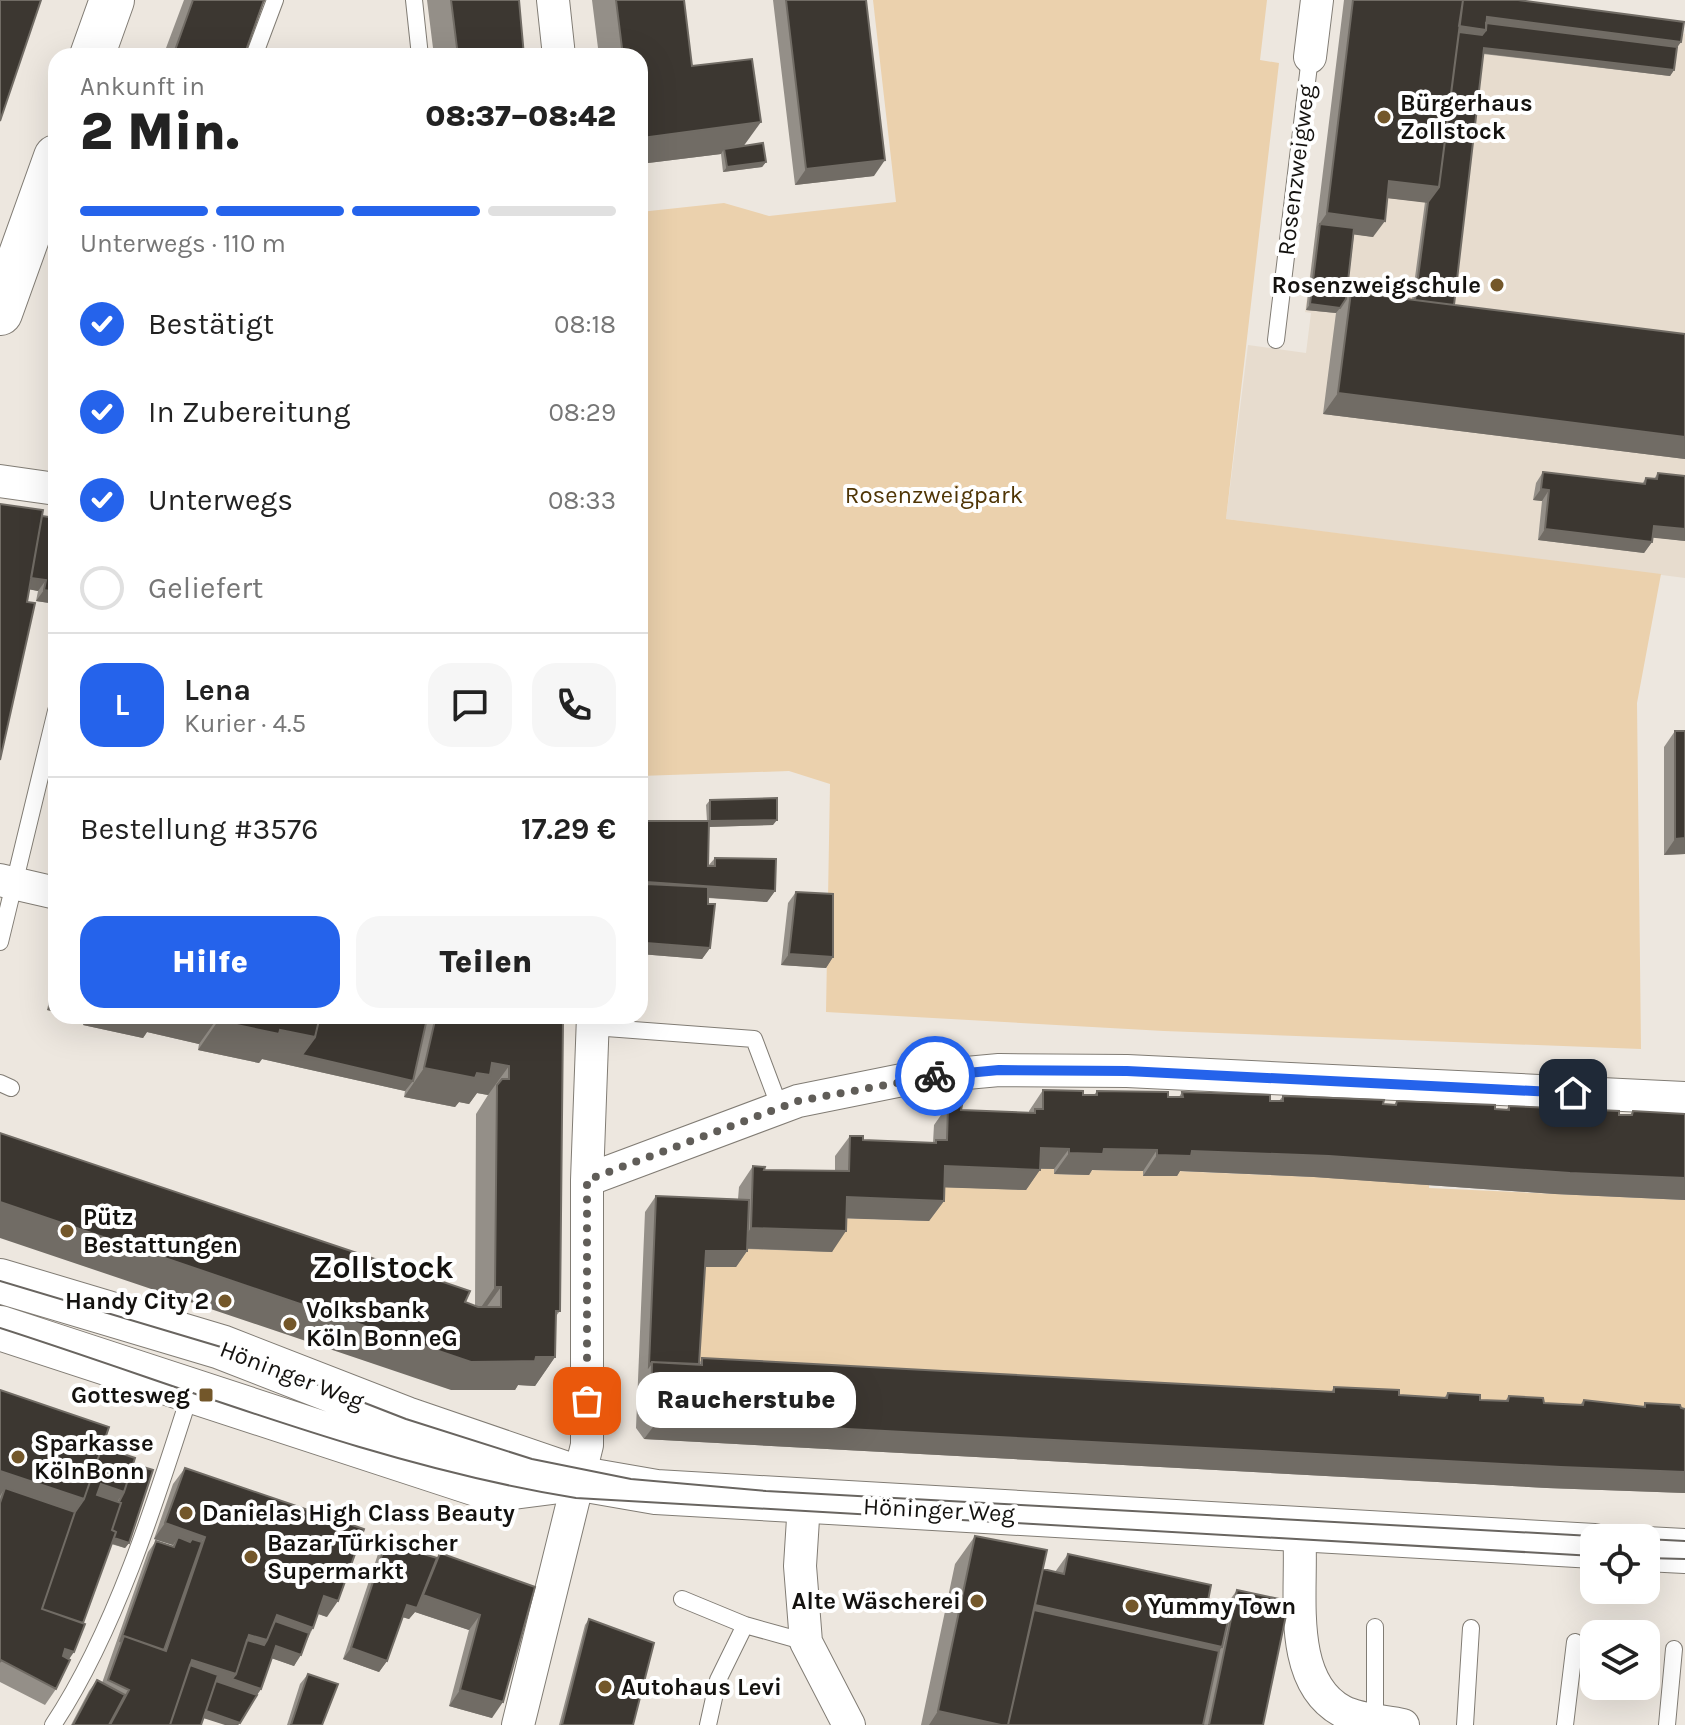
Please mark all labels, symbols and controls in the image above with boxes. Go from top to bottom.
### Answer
text: Ankunft in [80,71,205,102]
street label: Rosenzweigweg [1272,82,1320,257]
place label: Bürgerhaus Zollstock [1400,89,1533,145]
text: 08:37–08:42 [425,98,616,134]
text: 2 Min. [80,101,239,162]
marker: Bürgerhaus Zollstock [1375,108,1393,126]
text: Unterwegs · 110 m [80,228,286,259]
place label: Rosenzweigschule [1272,271,1481,299]
marker: Rosenzweigschule [1488,276,1506,294]
icon: check [80,302,124,346]
text: Bestätigt [148,306,274,342]
text: 08:18 [554,309,616,340]
icon: check [80,390,124,434]
text: In Zubereitung [148,394,350,430]
text: 08:29 [548,397,616,428]
icon: check [80,478,124,522]
park label: Rosenzweigpark [845,481,1023,509]
text: Unterwegs [148,482,293,518]
text: 08:33 [548,485,616,516]
text: Geliefert [148,570,263,606]
button: chat [428,663,512,747]
button: phone [532,663,616,747]
text: Lena [184,672,251,708]
text: L [115,687,129,723]
text: Kurier · 4.5 [184,708,306,739]
text: Bestellung #3576 [80,811,318,847]
text: 17.29 € [521,811,616,847]
button: Hilfe [80,916,340,1008]
button: Teilen [356,916,616,1008]
courier [895,1036,975,1116]
icon: bike [913,1054,957,1098]
pin [1539,1059,1607,1127]
icon: home [1551,1071,1595,1115]
place label: Pütz Bestattungen [83,1203,238,1259]
marker: Pütz Bestattungen [58,1222,76,1240]
district label: Zollstock [312,1249,454,1286]
place label: Handy City 2 [65,1287,209,1315]
marker: Handy City 2 [216,1292,234,1310]
place label: Volksbank Köln Bonn eG [306,1296,458,1352]
marker: Volksbank Köln Bonn eG [281,1315,299,1333]
street label: Höninger Weg [216,1335,368,1415]
pin [553,1367,621,1435]
callout: Raucherstube [635,1373,855,1429]
icon: bag [565,1379,609,1423]
place label: Gottesweg [71,1381,190,1409]
text: Raucherstube [657,1384,835,1415]
marker: Gottesweg [197,1386,215,1404]
place label: Sparkasse KölnBonn [34,1429,154,1485]
marker: Sparkasse KölnBonn [9,1448,27,1466]
street label: Höninger Weg [862,1492,1016,1528]
place label: Danielas High Class Beauty [202,1499,515,1527]
marker: Danielas High Class Beauty [177,1504,195,1522]
map controls [1580,1524,1660,1700]
button: locate [1580,1524,1660,1604]
place label: Bazar Türkischer Supermarkt [267,1529,458,1585]
marker: Bazar Türkischer Supermarkt [242,1548,260,1566]
place label: Alte Wäscherei [792,1587,961,1615]
marker: Alte Wäscherei [968,1592,986,1610]
place label: Yummy Town [1148,1592,1296,1620]
marker: Yummy Town [1123,1597,1141,1615]
button: layers [1580,1620,1660,1700]
place label: Autohaus Levi [621,1673,782,1701]
marker: Autohaus Levi [596,1678,614,1696]

